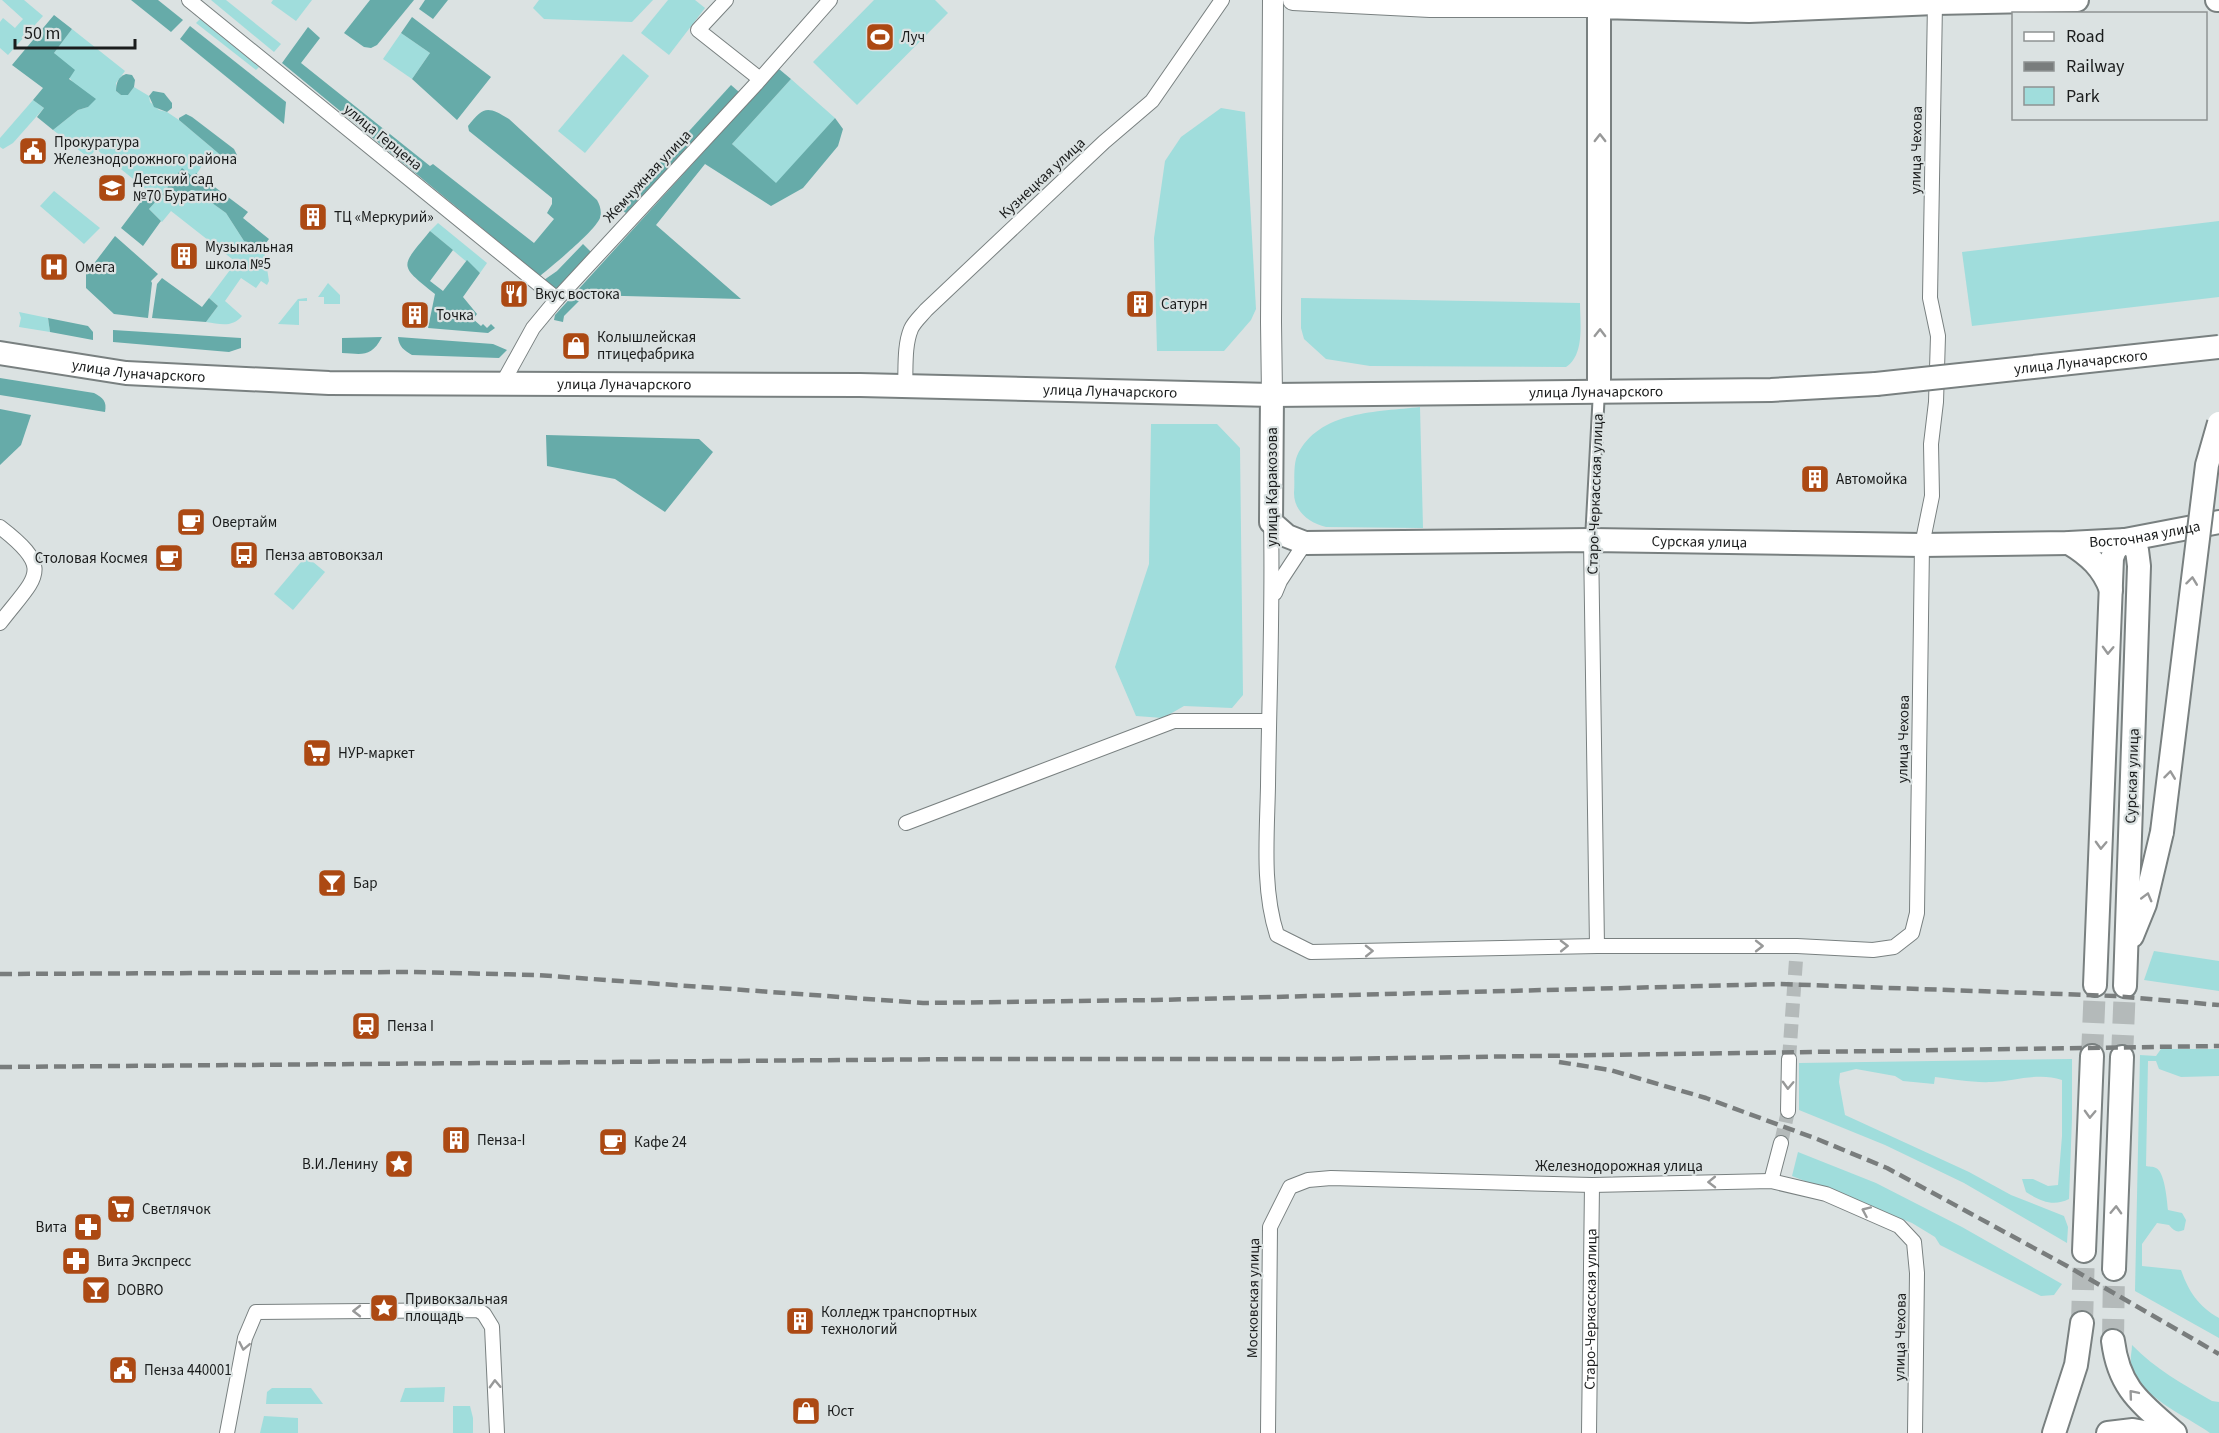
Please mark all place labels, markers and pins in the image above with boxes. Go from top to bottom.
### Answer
sports icon: Луч [864,21,896,53]
place label: Луч [901,27,925,48]
place label: Прокуратура Железнодорожного района [54,132,237,170]
public building icon: Прокуратура Железнодорожного района [17,135,49,167]
place label: Детский сад №70 Буратино [133,169,227,207]
school or university icon: Детский сад №70 Буратино [96,172,128,204]
building icon: ТЦ «Меркурий» [297,201,329,233]
place label: ТЦ «Меркурий» [334,207,434,228]
place label: Музыкальная школа №5 [205,237,294,275]
building icon: Музыкальная школа №5 [168,240,200,272]
hospital icon: Омега [38,251,70,283]
place label: Омега [75,257,115,278]
restaurant icon: Вкус востока [498,278,530,310]
place label: Вкус востока [535,284,620,305]
building icon: Сатурн [1124,288,1156,320]
place label: Сатурн [1161,294,1208,315]
building icon: Точка [399,299,431,331]
place label: Точка [436,305,474,326]
place label: Колышлейская птицефабрика [597,327,696,365]
shop icon: Колышлейская птицефабрика [560,330,592,362]
building icon: Автомойка [1799,463,1831,495]
place label: Автомойка [1836,469,1907,490]
cafe icon: Овертайм [175,506,207,538]
place label: Овертайм [212,512,277,533]
bus stop icon: Пенза автовокзал [228,539,260,571]
cafe icon: Столовая Космея [153,542,185,574]
place label: Пенза автовокзал [265,545,383,566]
place label: Столовая Космея [35,548,148,569]
supermarket icon: НУР-маркет [301,737,333,769]
place label: НУР-маркет [338,743,415,764]
bar icon: Бар [316,867,348,899]
place label: Бар [353,873,378,894]
station icon: Пенза I [350,1010,382,1042]
place label: Пенза I [387,1016,434,1037]
building icon: Пенза-I [440,1124,472,1156]
cafe icon: Кафе 24 [597,1126,629,1158]
place label: Пенза-I [477,1130,526,1151]
place label: Кафе 24 [634,1132,687,1153]
place icon: В.И.Ленину [383,1148,415,1180]
place label: В.И.Ленину [302,1154,378,1175]
supermarket icon: Светлячок [105,1193,137,1225]
place label: Светлячок [142,1199,211,1220]
pharmacy icon: Вита [72,1211,104,1243]
place label: Вита [36,1217,67,1238]
pharmacy icon: Вита Экспресс [60,1245,92,1277]
place label: Вита Экспресс [97,1251,192,1272]
bar icon: DOBRO [80,1274,112,1306]
place label: DOBRO [117,1280,164,1301]
place label: Привокзальная площадь [405,1289,508,1327]
place icon: Привокзальная площадь [368,1292,400,1324]
place label: Колледж транспортных технологий [821,1302,977,1340]
building icon: Колледж транспортных технологий [784,1305,816,1337]
public building icon: Пенза 440001 [107,1354,139,1386]
place label: Пенза 440001 [144,1360,232,1381]
shop icon: Юст [790,1395,822,1427]
place label: Юст [827,1401,854,1422]

